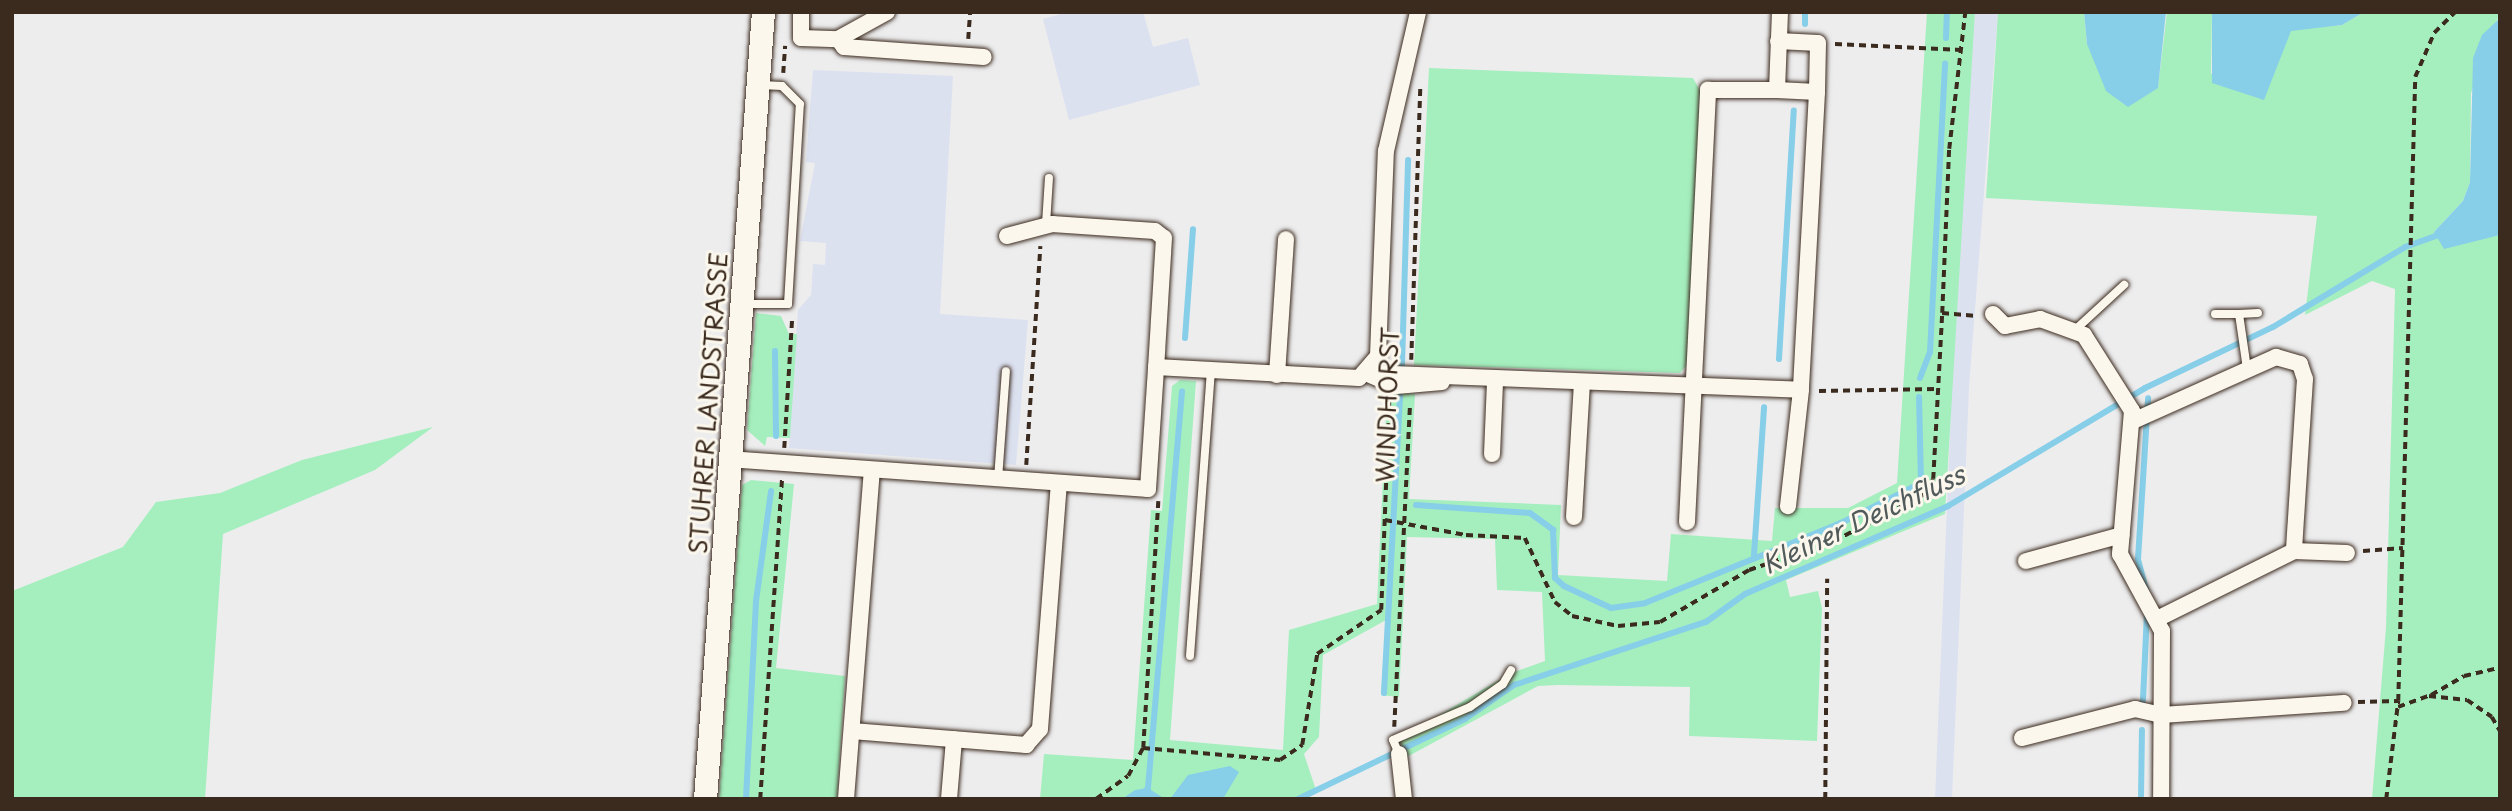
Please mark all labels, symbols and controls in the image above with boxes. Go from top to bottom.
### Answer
street label: STUHRER LANDSTRASSE [683,250,733,556]
street label: WINDHORST [1370,327,1404,483]
water label: Kleiner Deichfluss [1756,458,1970,580]

